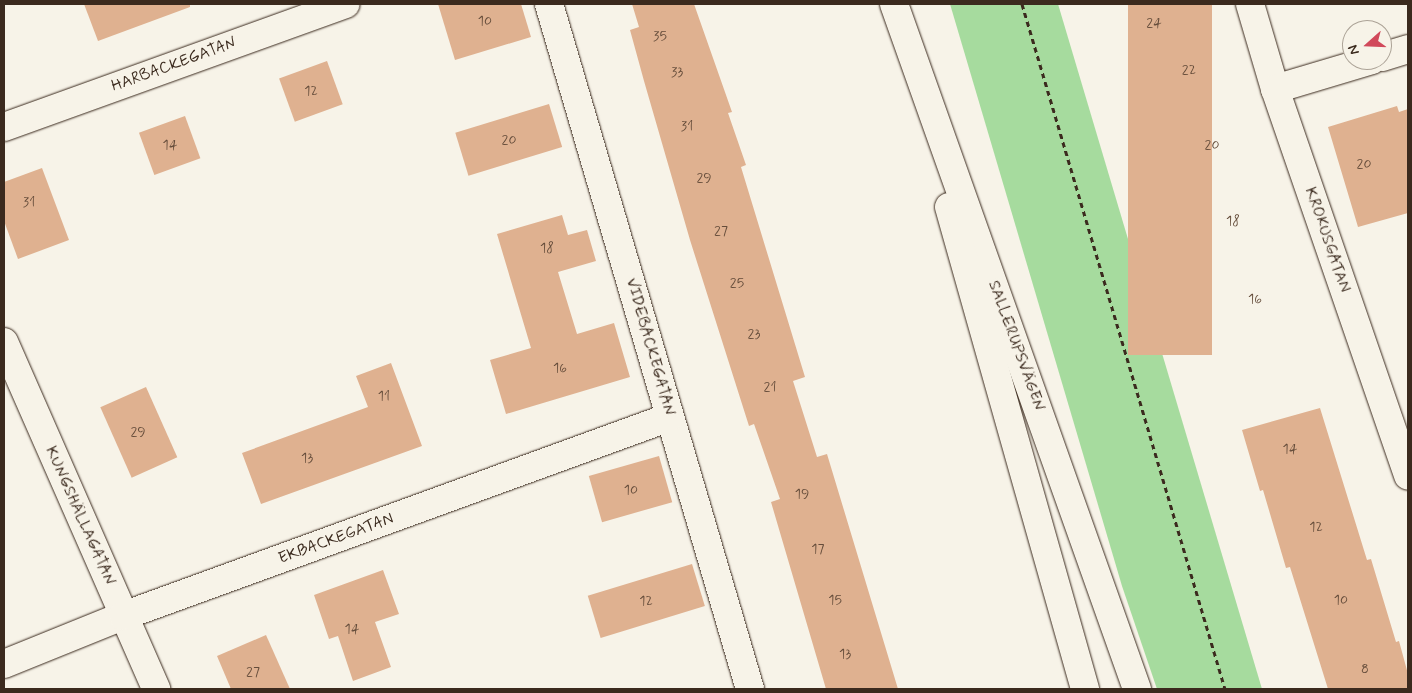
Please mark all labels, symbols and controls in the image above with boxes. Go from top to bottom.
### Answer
house number: 10 [478,13,492,29]
house number: 24 [1146,15,1162,31]
north arrow [1342,20,1392,70]
house number: 35 [653,28,667,44]
street label: HARBACKEGATAN [109,33,239,97]
text: N [1344,42,1364,57]
house number: 22 [1182,62,1196,78]
house number: 33 [671,64,683,80]
house number: 12 [304,83,318,99]
house number: 31 [681,118,693,134]
house number: 20 [502,132,516,148]
house number: 14 [163,137,177,153]
house number: 20 [1205,137,1219,153]
house number: 20 [1357,156,1371,172]
house number: 29 [696,170,712,186]
street label: KROKUSGATAN [1300,185,1354,295]
house number: 31 [23,194,35,210]
house number: 18 [1226,213,1240,229]
house number: 27 [714,223,728,239]
house number: 18 [540,240,554,256]
house number: 25 [730,275,744,291]
street label: VIDEBACKEGATAN [621,276,679,418]
street label: SALLERUPSVÄGEN [983,278,1049,414]
house number: 16 [1248,291,1262,307]
house number: 23 [748,326,760,342]
house number: 16 [553,360,567,376]
house number: 21 [764,379,776,395]
house number: 11 [378,388,390,404]
house number: 29 [130,424,146,440]
house number: 14 [1283,441,1297,457]
street label: KUNGSHÄLLAGATAN [41,443,119,589]
house number: 13 [301,450,313,466]
house number: 10 [624,482,638,498]
house number: 19 [795,486,809,502]
street label: EKBACKEGATAN [276,509,396,569]
house number: 12 [1309,519,1323,535]
house number: 17 [811,541,825,557]
house number: 15 [828,592,842,608]
house number: 10 [1334,592,1348,608]
house number: 12 [639,593,653,609]
house number: 14 [345,621,359,637]
house number: 13 [839,646,851,662]
house number: 8 [1361,661,1369,677]
house number: 27 [246,664,260,680]

